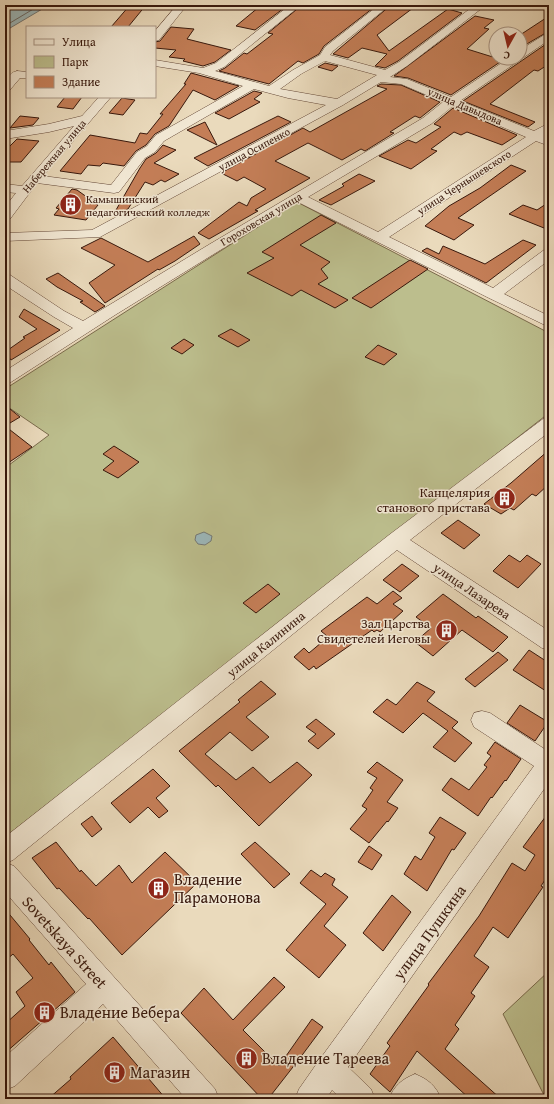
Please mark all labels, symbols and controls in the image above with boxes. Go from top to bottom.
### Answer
legend [26,26,156,98]
north arrow [488,26,528,66]
text: Улица [62,33,96,50]
text: С [502,48,511,64]
text: Парк [62,53,89,70]
text: Здание [62,73,101,90]
street label: улица Давыдова [424,83,505,129]
street label: Набережная улица [18,115,90,196]
street label: улица Осипенко [214,123,293,175]
street label: улица Чернышевского [413,145,515,219]
street label: Гороховская улица [217,188,305,250]
place label: Камышинский педагогический колледж [86,191,211,220]
building icon: Камышинский педагогический колледж [58,192,84,218]
place label: Канцелярия станового пристава [377,483,491,517]
building icon: Канцелярия станового пристава [492,486,518,512]
street label: улица Лазарева [429,557,515,624]
street label: улица Калинина [222,606,310,682]
place label: Зал Царства Свидетелей Иеговы [317,614,431,648]
building icon: Зал Царства Свидетелей Иеговы [433,617,459,643]
place label: Владение Парамонова [174,867,261,909]
building icon: Владение Парамонова [146,875,172,901]
street label: улица Пушкина [386,879,472,985]
street label: Sovetskaya Street [17,890,114,994]
building icon: Владение Вебера [32,999,58,1025]
place label: Владение Вебера [60,1000,180,1024]
building icon: Владение Тареева [234,1045,260,1071]
place label: Владение Тареева [262,1046,390,1070]
building icon: Магазин [101,1059,127,1085]
place label: Магазин [130,1060,190,1084]

